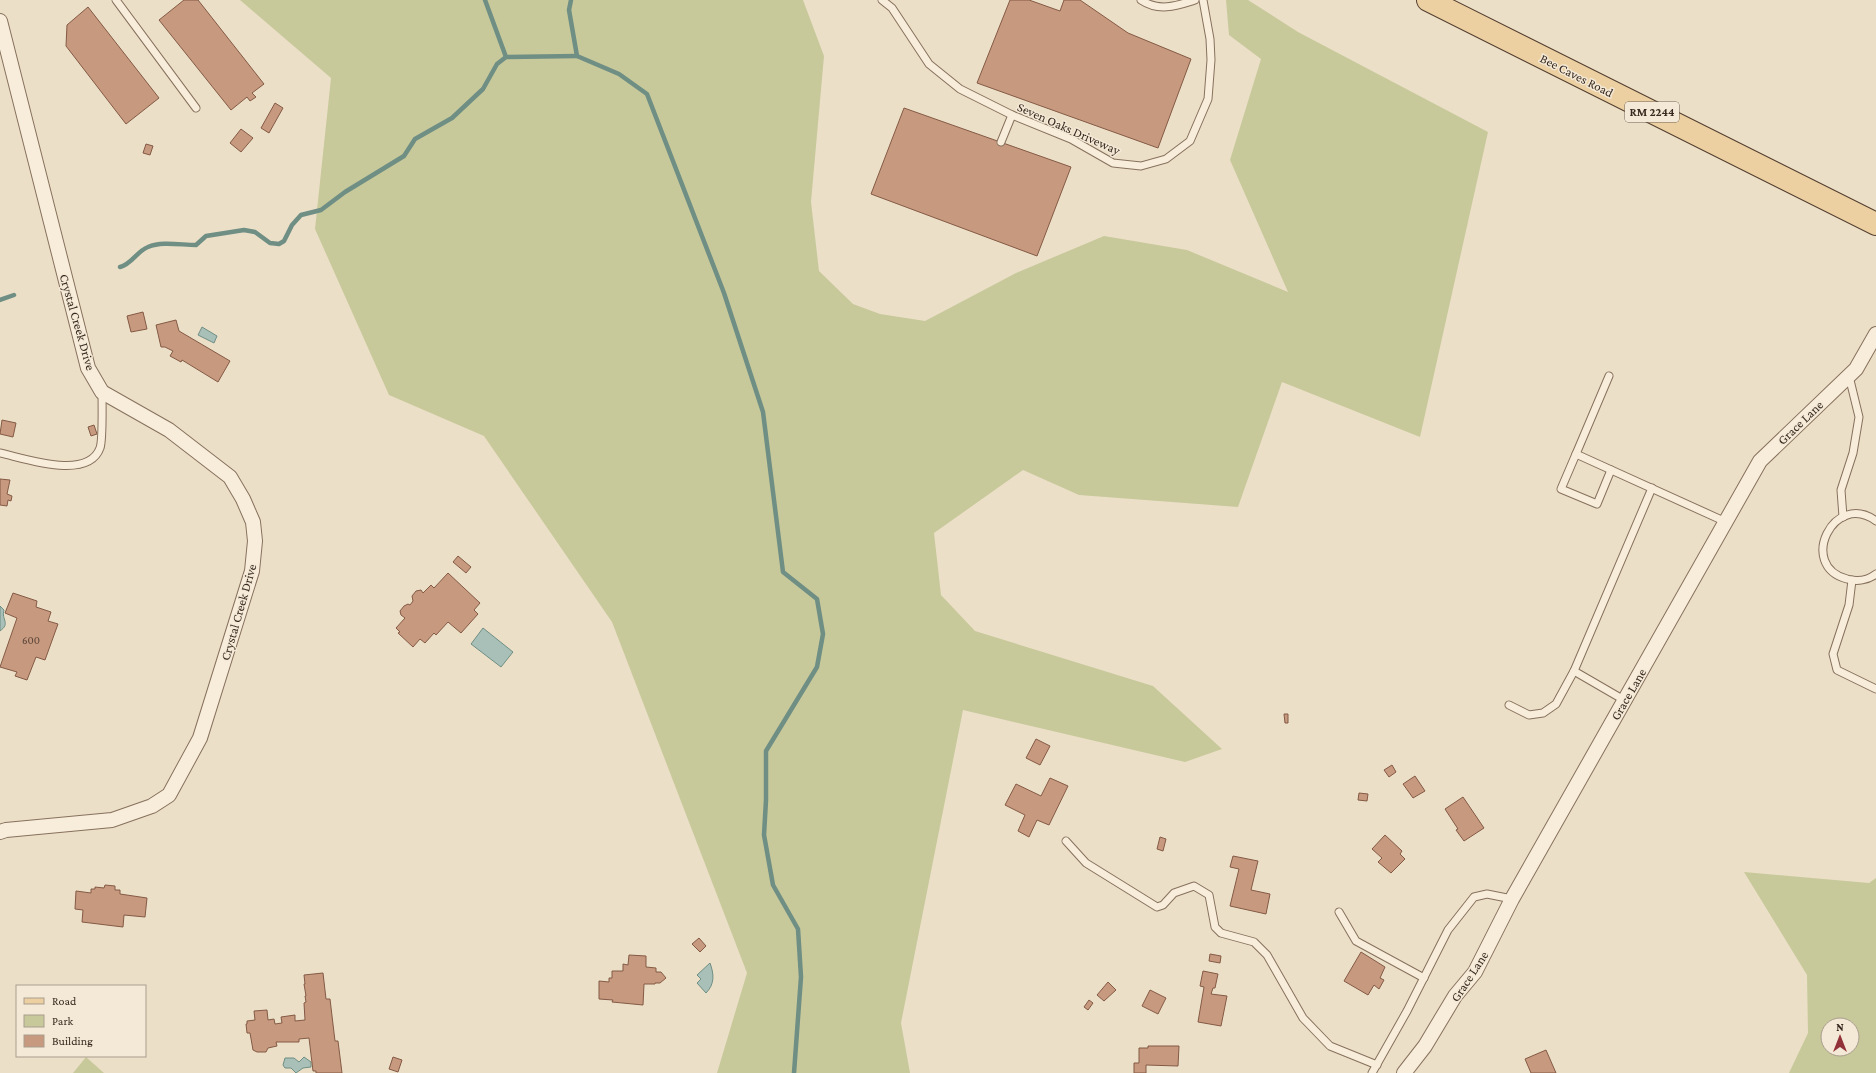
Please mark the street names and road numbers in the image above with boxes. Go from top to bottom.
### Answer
street label: Bee Caves Road [1538,51,1616,100]
street label: Seven Oaks Driveway [1015,99,1123,158]
road number: RM 2244 [1625,102,1679,122]
street label: Crystal Creek Drive [57,272,99,372]
street label: Grace Lane [1775,397,1826,448]
street label: Crystal Creek Drive [218,562,260,662]
street label: Grace Lane [1608,665,1649,723]
street label: Grace Lane [1448,948,1491,1004]

